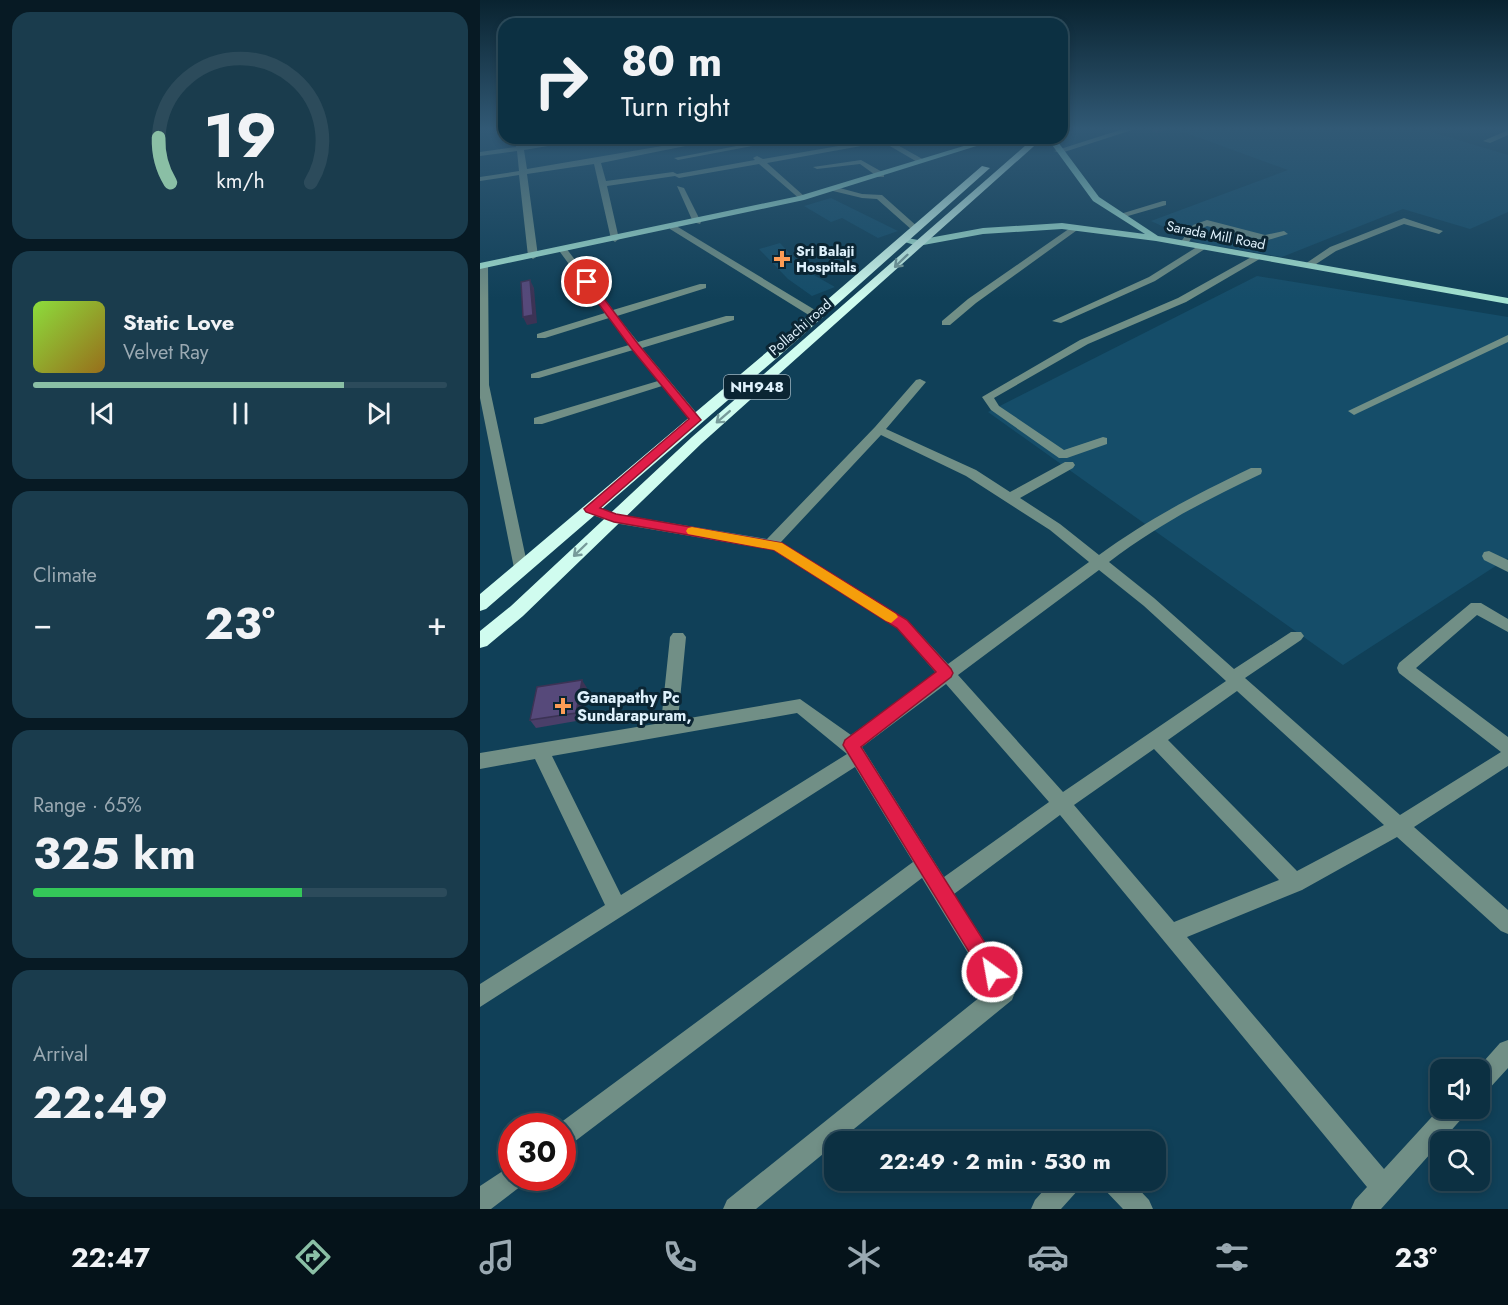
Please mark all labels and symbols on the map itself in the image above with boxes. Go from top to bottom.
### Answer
street label: Sarada Mill Road [1165,216,1267,254]
place label: Sri Balaji Hospitals [796,241,857,277]
marker: Sri Balaji Hospitals [773,250,791,268]
one-way arrow [893,253,908,268]
pin [561,256,612,307]
street label: Pollachi road [764,294,836,360]
road number: NH948 [724,375,790,399]
one-way arrow [716,410,731,424]
one-way arrow [573,543,588,558]
place label: Ganapathy Pc Sundarapuram, [577,686,692,727]
marker: Ganapathy Pc Sundarapuram, [554,697,572,715]
position arrow [960,940,1024,1004]
speed limit sign: 30 [498,1113,576,1191]

